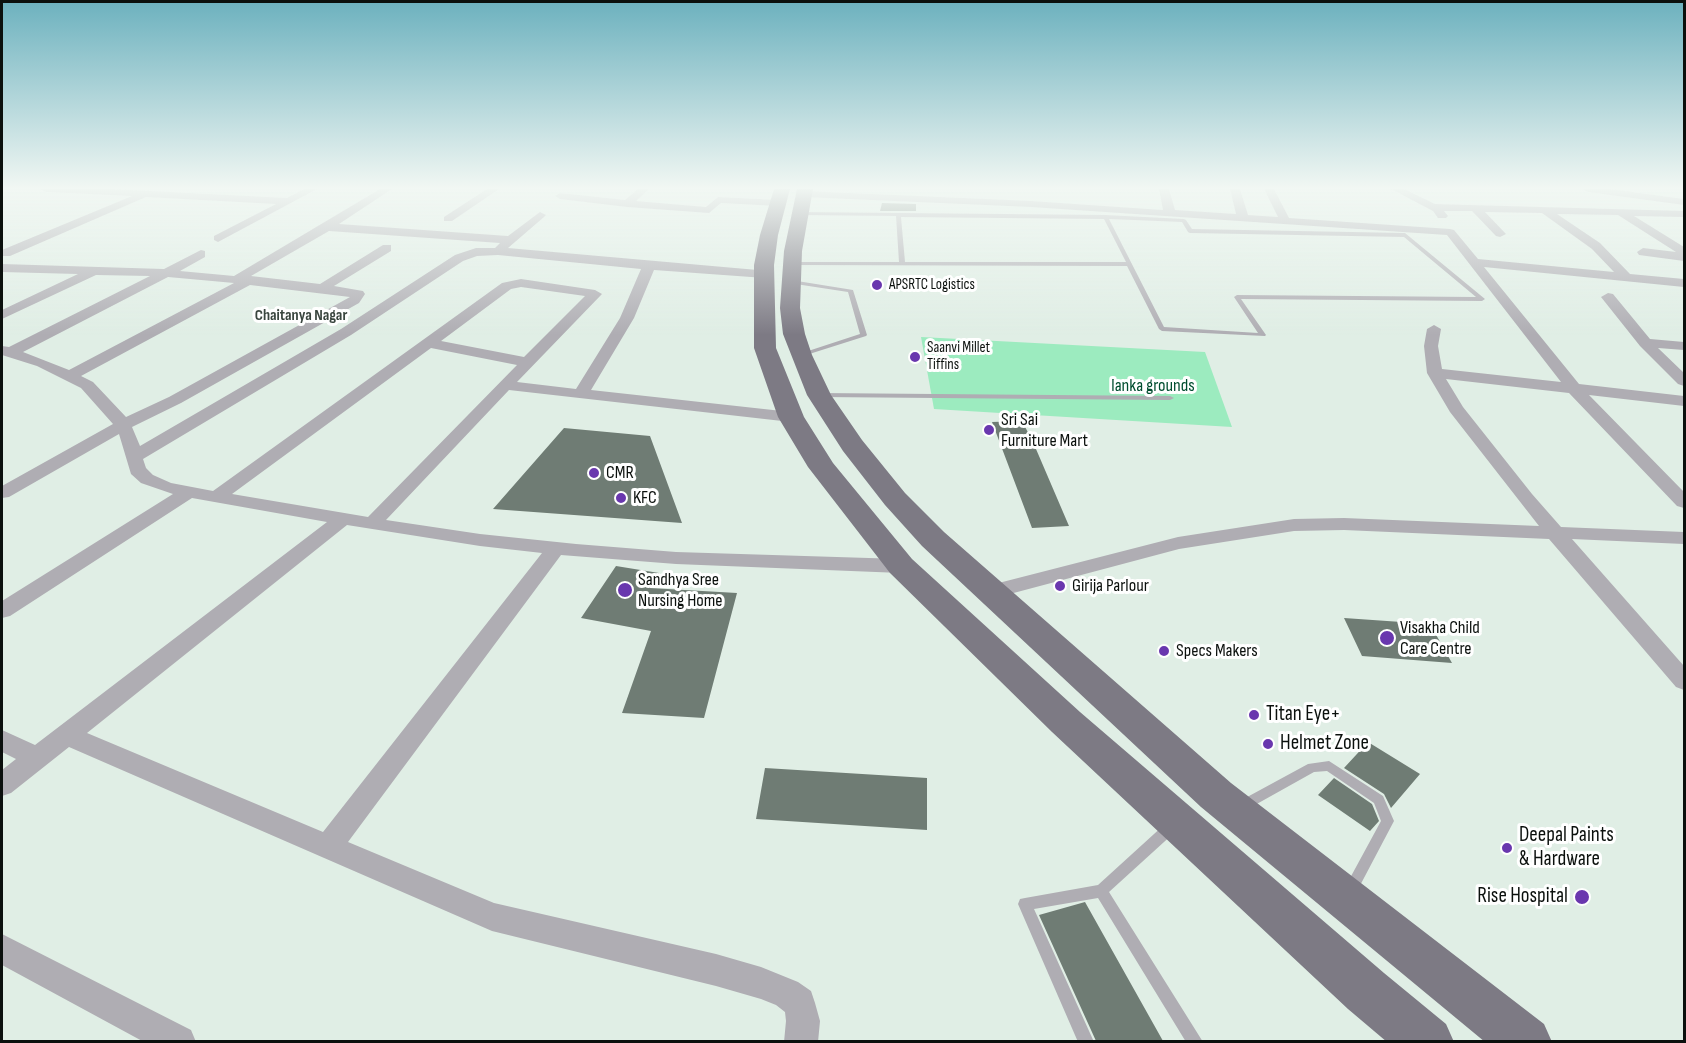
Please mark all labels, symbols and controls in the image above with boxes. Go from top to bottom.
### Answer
place label: APSRTC Logistics [889,276,975,294]
marker: APSRTC Logistics [870,278,884,292]
district label: Chaitanya Nagar [255,306,347,326]
place label: Saanvi Millet Tiffins [927,339,990,374]
marker: Saanvi Millet Tiffins [908,350,922,364]
park label: lanka grounds [1111,375,1195,397]
place label: Sri Sai Furniture Mart [1001,409,1088,452]
marker: Sri Sai Furniture Mart [982,423,996,437]
place label: CMR [606,462,634,484]
marker: CMR [587,466,601,480]
place label: KFC [633,487,657,509]
marker: KFC [614,491,628,505]
place label: Sandhya Sree Nursing Home [638,569,723,612]
place label: Girija Parlour [1072,575,1149,597]
marker: Girija Parlour [1053,579,1067,593]
marker: Sandhya Sree Nursing Home [616,581,634,599]
place label: Visakha Child Care Centre [1400,617,1480,660]
marker: Visakha Child Care Centre [1378,629,1396,647]
place label: Specs Makers [1176,640,1258,662]
marker: Specs Makers [1157,644,1171,658]
place label: Titan Eye+ [1266,702,1340,728]
marker: Titan Eye+ [1247,708,1261,722]
place label: Helmet Zone [1280,731,1369,757]
marker: Helmet Zone [1261,737,1275,751]
place label: Deepal Paints & Hardware [1519,823,1614,873]
marker: Deepal Paints & Hardware [1500,841,1514,855]
place label: Rise Hospital [1477,884,1568,910]
marker: Rise Hospital [1573,888,1591,906]

